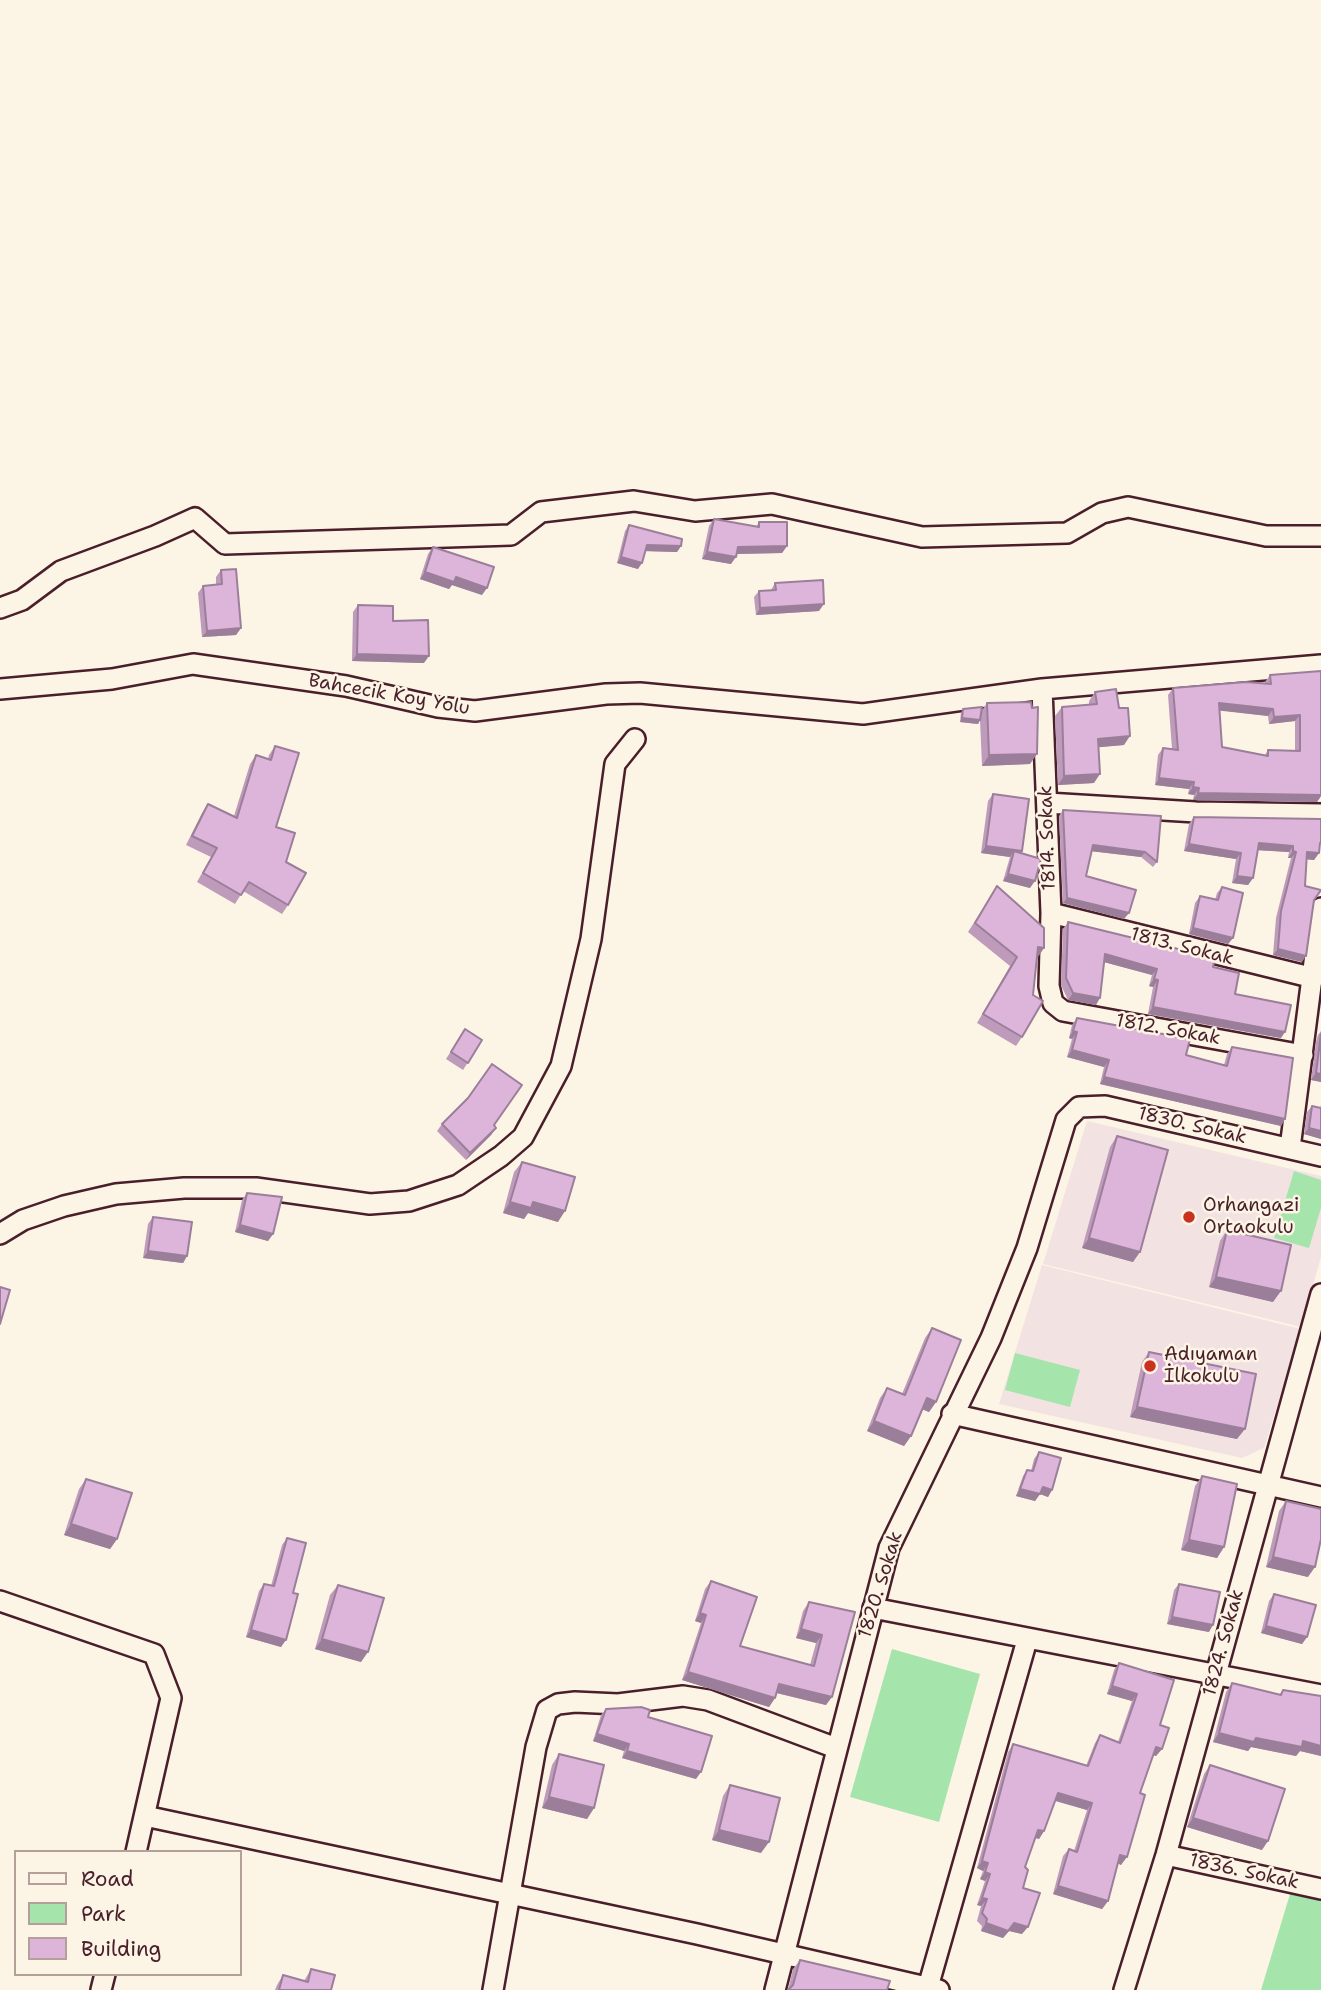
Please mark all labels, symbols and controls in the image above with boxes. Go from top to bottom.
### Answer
street label: Bahcecik Koy Yolu [307,670,471,720]
street label: 1814. Sokak [1035,785,1061,891]
street label: 1813. Sokak [1128,923,1236,971]
street label: 1812. Sokak [1114,1010,1222,1050]
street label: 1830. Sokak [1135,1102,1249,1150]
place label: Orhangazi Ortaokulu [1203,1195,1299,1239]
marker: Orhangazi Ortaokulu [1181,1209,1197,1225]
place label: Adıyaman İlkokulu [1164,1344,1257,1388]
marker: Adıyaman İlkokulu [1142,1358,1158,1374]
street label: 1820. Sokak [854,1529,908,1641]
street label: 1824. Sokak [1199,1587,1249,1699]
street label: 1836. Sokak [1187,1849,1301,1895]
legend [14,1850,242,1976]
text: Road [81,1865,134,1893]
text: Park [81,1900,126,1928]
text: Building [81,1935,161,1963]

